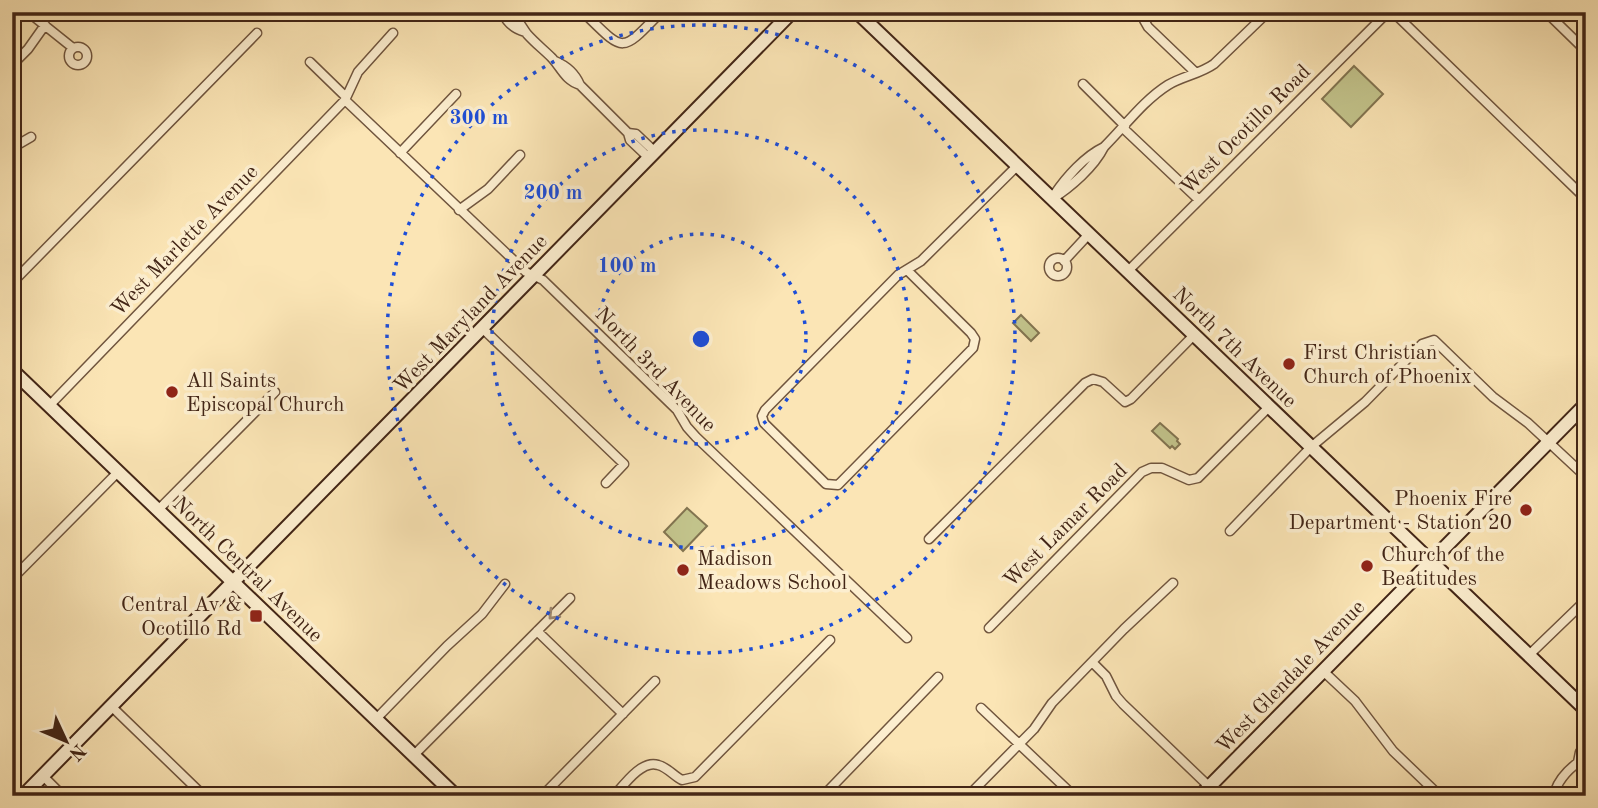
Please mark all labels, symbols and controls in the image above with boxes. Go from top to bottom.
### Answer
street label: West Ocotillo Road [1177,61,1315,199]
text: 300 m [449,108,509,129]
street label: West Marlette Avenue [108,161,263,321]
text: 200 m [523,183,583,204]
street label: West Maryland Avenue [390,231,552,397]
text: 100 m [597,256,657,277]
street label: North 7th Avenue [1168,284,1300,412]
street label: North 3rd Avenue [590,304,720,436]
centre of rings [689,327,713,351]
place label: First Christian Church of Phoenix [1303,343,1472,388]
marker: First Christian Church of Phoenix [1281,356,1297,372]
place label: All Saints Episcopal Church [186,371,344,416]
marker: All Saints Episcopal Church [164,384,180,400]
street label: West Lamar Road [1000,460,1132,592]
place label: Phoenix Fire Department - Station 20 [1288,489,1512,534]
street label: North Central Avenue [168,493,326,647]
marker: Phoenix Fire Department - Station 20 [1518,502,1534,518]
place label: Church of the Beatitudes [1381,545,1504,590]
place label: Madison Meadows School [697,549,847,594]
marker: Church of the Beatitudes [1359,558,1375,574]
marker: Madison Meadows School [675,562,691,578]
place label: Central Av & Ocotillo Rd [121,595,242,640]
street label: West Glendale Avenue [1213,597,1369,758]
one-way arrow [549,606,562,619]
marker: Central Av & Ocotillo Rd [248,608,264,624]
north arrow [32,706,102,776]
text: N [64,739,88,763]

